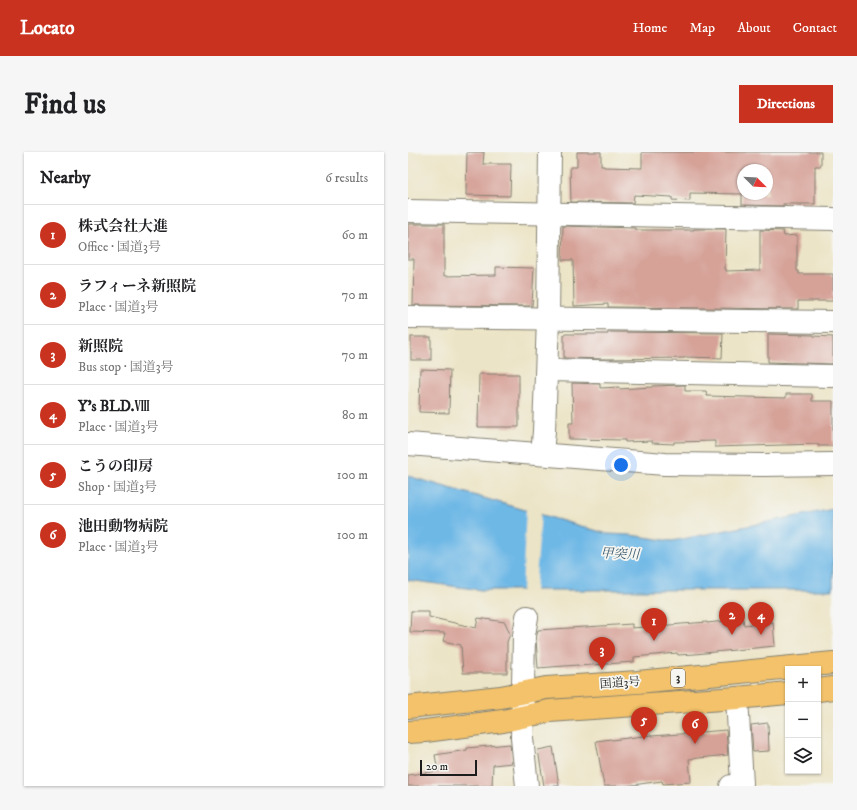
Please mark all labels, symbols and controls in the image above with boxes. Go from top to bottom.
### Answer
text: Locato [20,17,75,40]
text: Home [633,19,667,37]
text: Map [689,19,715,37]
text: About [737,19,771,37]
text: Contact [793,19,837,37]
button: Directions [739,85,833,123]
text: Find us [24,87,106,122]
north arrow [737,164,773,200]
text: Nearby [40,167,90,189]
text: 6 results [325,170,368,186]
text: 株式会社大進 [78,217,168,236]
text: 1 [51,227,55,243]
text: 60 m [342,227,368,243]
text: Office · 国道3号 [78,239,161,255]
text: ラフィーネ新照院 [78,277,196,296]
text: 2 [50,287,56,303]
text: 70 m [342,287,368,303]
text: Place · 国道3号 [78,299,158,315]
text: 新照院 [78,337,123,356]
text: 3 [51,347,55,363]
text: 70 m [342,347,368,363]
text: Bus stop · 国道3号 [78,359,174,375]
text: Y's BLD.Ⅷ [78,397,149,416]
text: 4 [49,407,57,423]
text: 80 m [342,407,368,423]
text: Place · 国道3号 [78,419,158,435]
your location [611,455,631,475]
text: こうの印房 [78,457,153,476]
text: 5 [50,467,56,483]
text: 100 m [337,467,368,483]
text: Shop · 国道3号 [78,479,157,495]
text: 池田動物病院 [78,517,168,536]
text: 6 [50,527,56,543]
text: 100 m [337,527,368,543]
text: Place · 国道3号 [78,539,158,555]
water label: 甲突川 [600,545,642,563]
pin: 2 [719,602,745,635]
pin: 4 [748,602,774,635]
pin: 1 [641,608,667,641]
pin: 3 [589,637,615,670]
map controls [785,666,821,774]
button: + [785,666,821,702]
road number: 3 [671,669,685,687]
street label: 国道3号 [599,674,641,692]
button: − [785,702,821,738]
pin: 5 [631,707,657,740]
pin: 6 [682,711,708,744]
button: layers [785,738,821,774]
scale bar [420,758,477,777]
text: 20 m [426,760,448,774]

